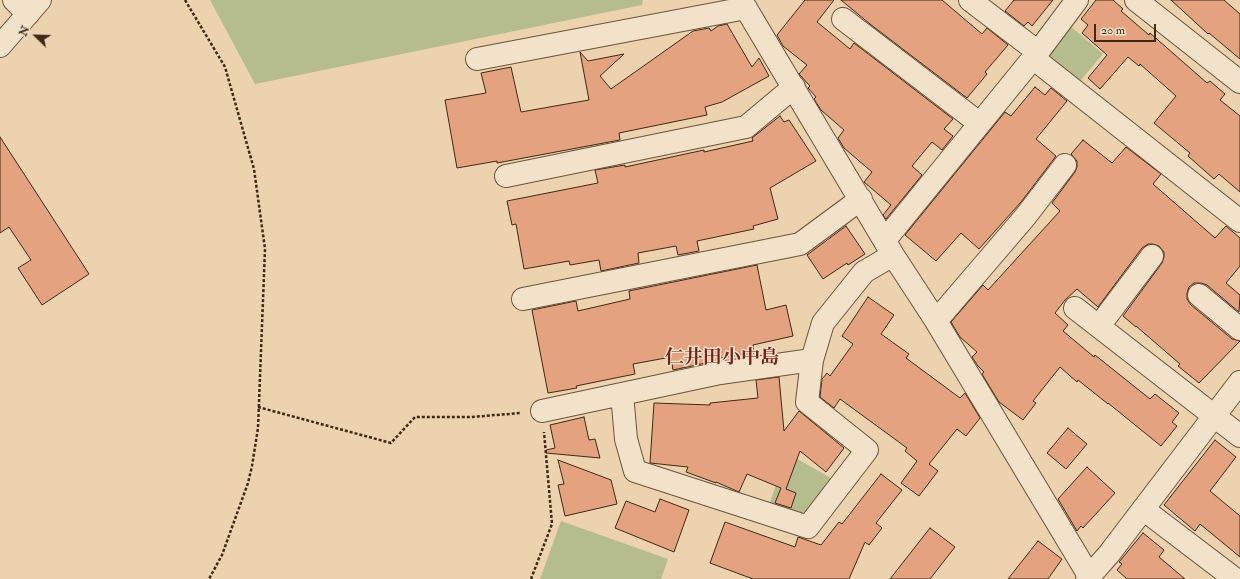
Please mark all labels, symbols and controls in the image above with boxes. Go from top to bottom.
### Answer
north arrow [16,16,56,56]
scale bar [1096,16,1158,42]
text: 20 m [1101,23,1125,38]
text: N [17,24,32,38]
district label: 仁井田小中島 [665,348,779,370]

